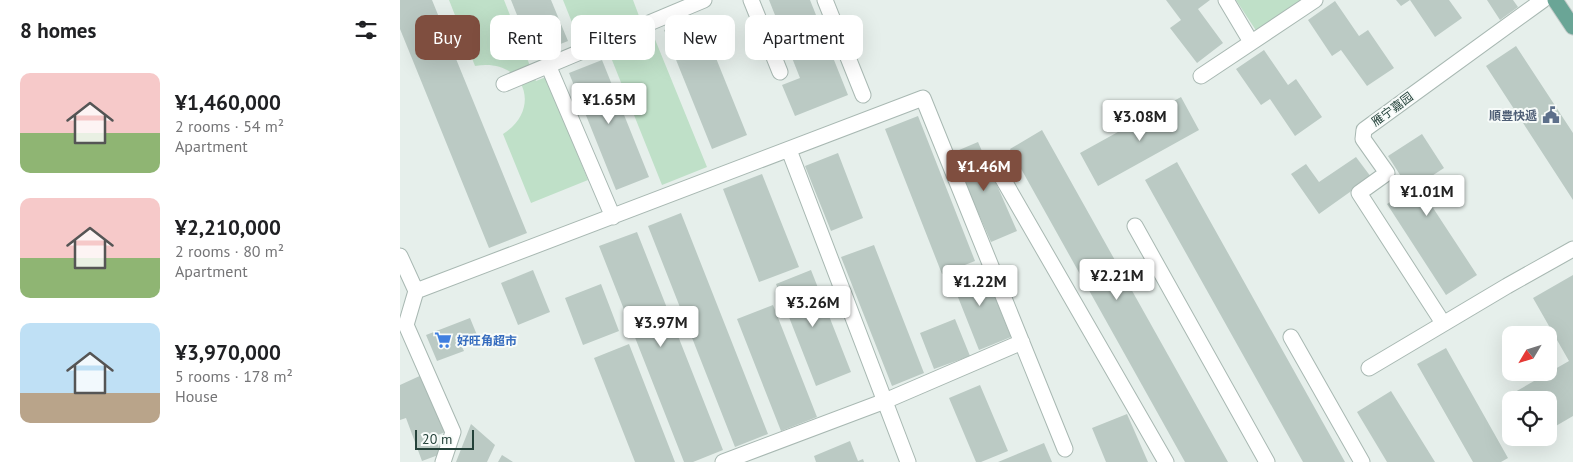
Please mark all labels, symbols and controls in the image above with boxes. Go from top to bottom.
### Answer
chip: Buy [415,15,480,60]
chip: Rent [490,15,561,60]
chip: Filters [571,15,655,60]
chip: New [665,15,735,60]
chip: Apartment [745,15,863,60]
icon: filters [352,16,380,44]
text: 8 homes [20,17,96,44]
pin: ¥1.65M [568,82,650,125]
text: ¥1,460,000 [175,89,281,116]
text: ¥1.65M [582,89,636,109]
street label: 雁宁嘉园 [1368,89,1416,129]
icon: home [60,93,120,153]
pin: ¥3.08M [1099,100,1181,142]
public building icon: 順豊快遞 [1541,105,1561,125]
text: ¥3.08M [1113,106,1167,126]
place label: 順豊快遞 [1489,108,1537,123]
text: 2 rooms · 54 m² [175,116,284,136]
text: Apartment [175,136,248,156]
pin: ¥1.46M [943,150,1025,192]
text: ¥1.46M [957,156,1011,176]
pin: ¥1.01M [1386,174,1468,217]
text: ¥1.01M [1400,181,1454,201]
text: ¥2,210,000 [175,214,281,241]
icon: home [60,218,120,278]
text: 2 rooms · 80 m² [175,241,284,261]
pin: ¥2.21M [1076,258,1158,301]
text: Apartment [175,261,248,281]
pin: ¥1.22M [939,264,1021,307]
text: ¥2.21M [1090,265,1144,285]
text: ¥1.22M [953,271,1007,291]
pin: ¥3.26M [772,286,854,328]
text: ¥3.26M [786,292,840,312]
pin: ¥3.97M [620,306,702,348]
text: ¥3.97M [634,312,688,332]
north arrow [1502,326,1558,381]
map controls [1502,326,1557,446]
supermarket icon: 好旺角超市 [433,330,453,350]
place label: 好旺角超市 [457,333,517,348]
text: ¥3,970,000 [175,339,281,366]
icon: home [60,343,120,403]
text: 5 rooms · 178 m² [175,366,293,386]
text: House [175,386,218,406]
button: locate [1502,391,1557,446]
scale bar [415,427,474,450]
text: 20 m [422,430,452,448]

